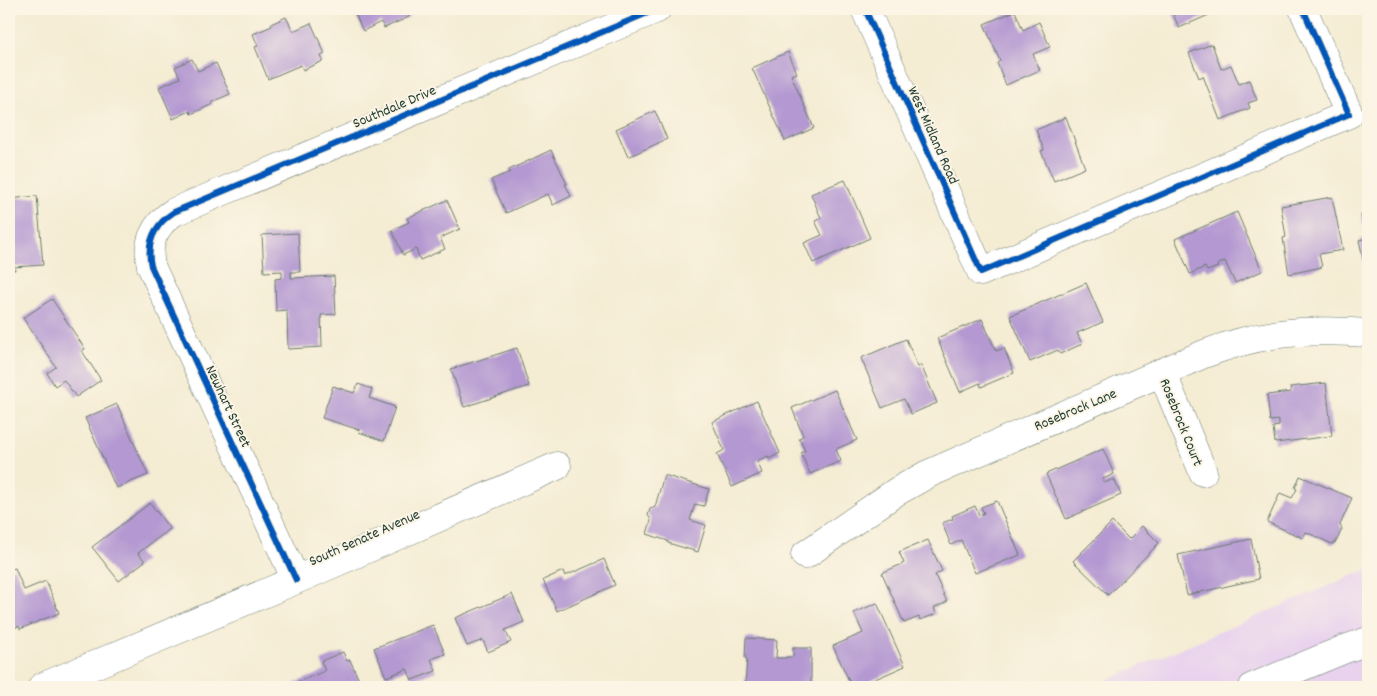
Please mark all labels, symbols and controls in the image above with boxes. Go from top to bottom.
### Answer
street label: Southdale Drive [350,80,440,135]
street label: West Midland Road [901,83,964,188]
street label: Newhart Street [199,362,256,452]
street label: Rosebrock Court [1153,376,1208,470]
street label: Rosebrock Lane [1031,383,1121,438]
street label: South Senate Avenue [306,504,424,573]

